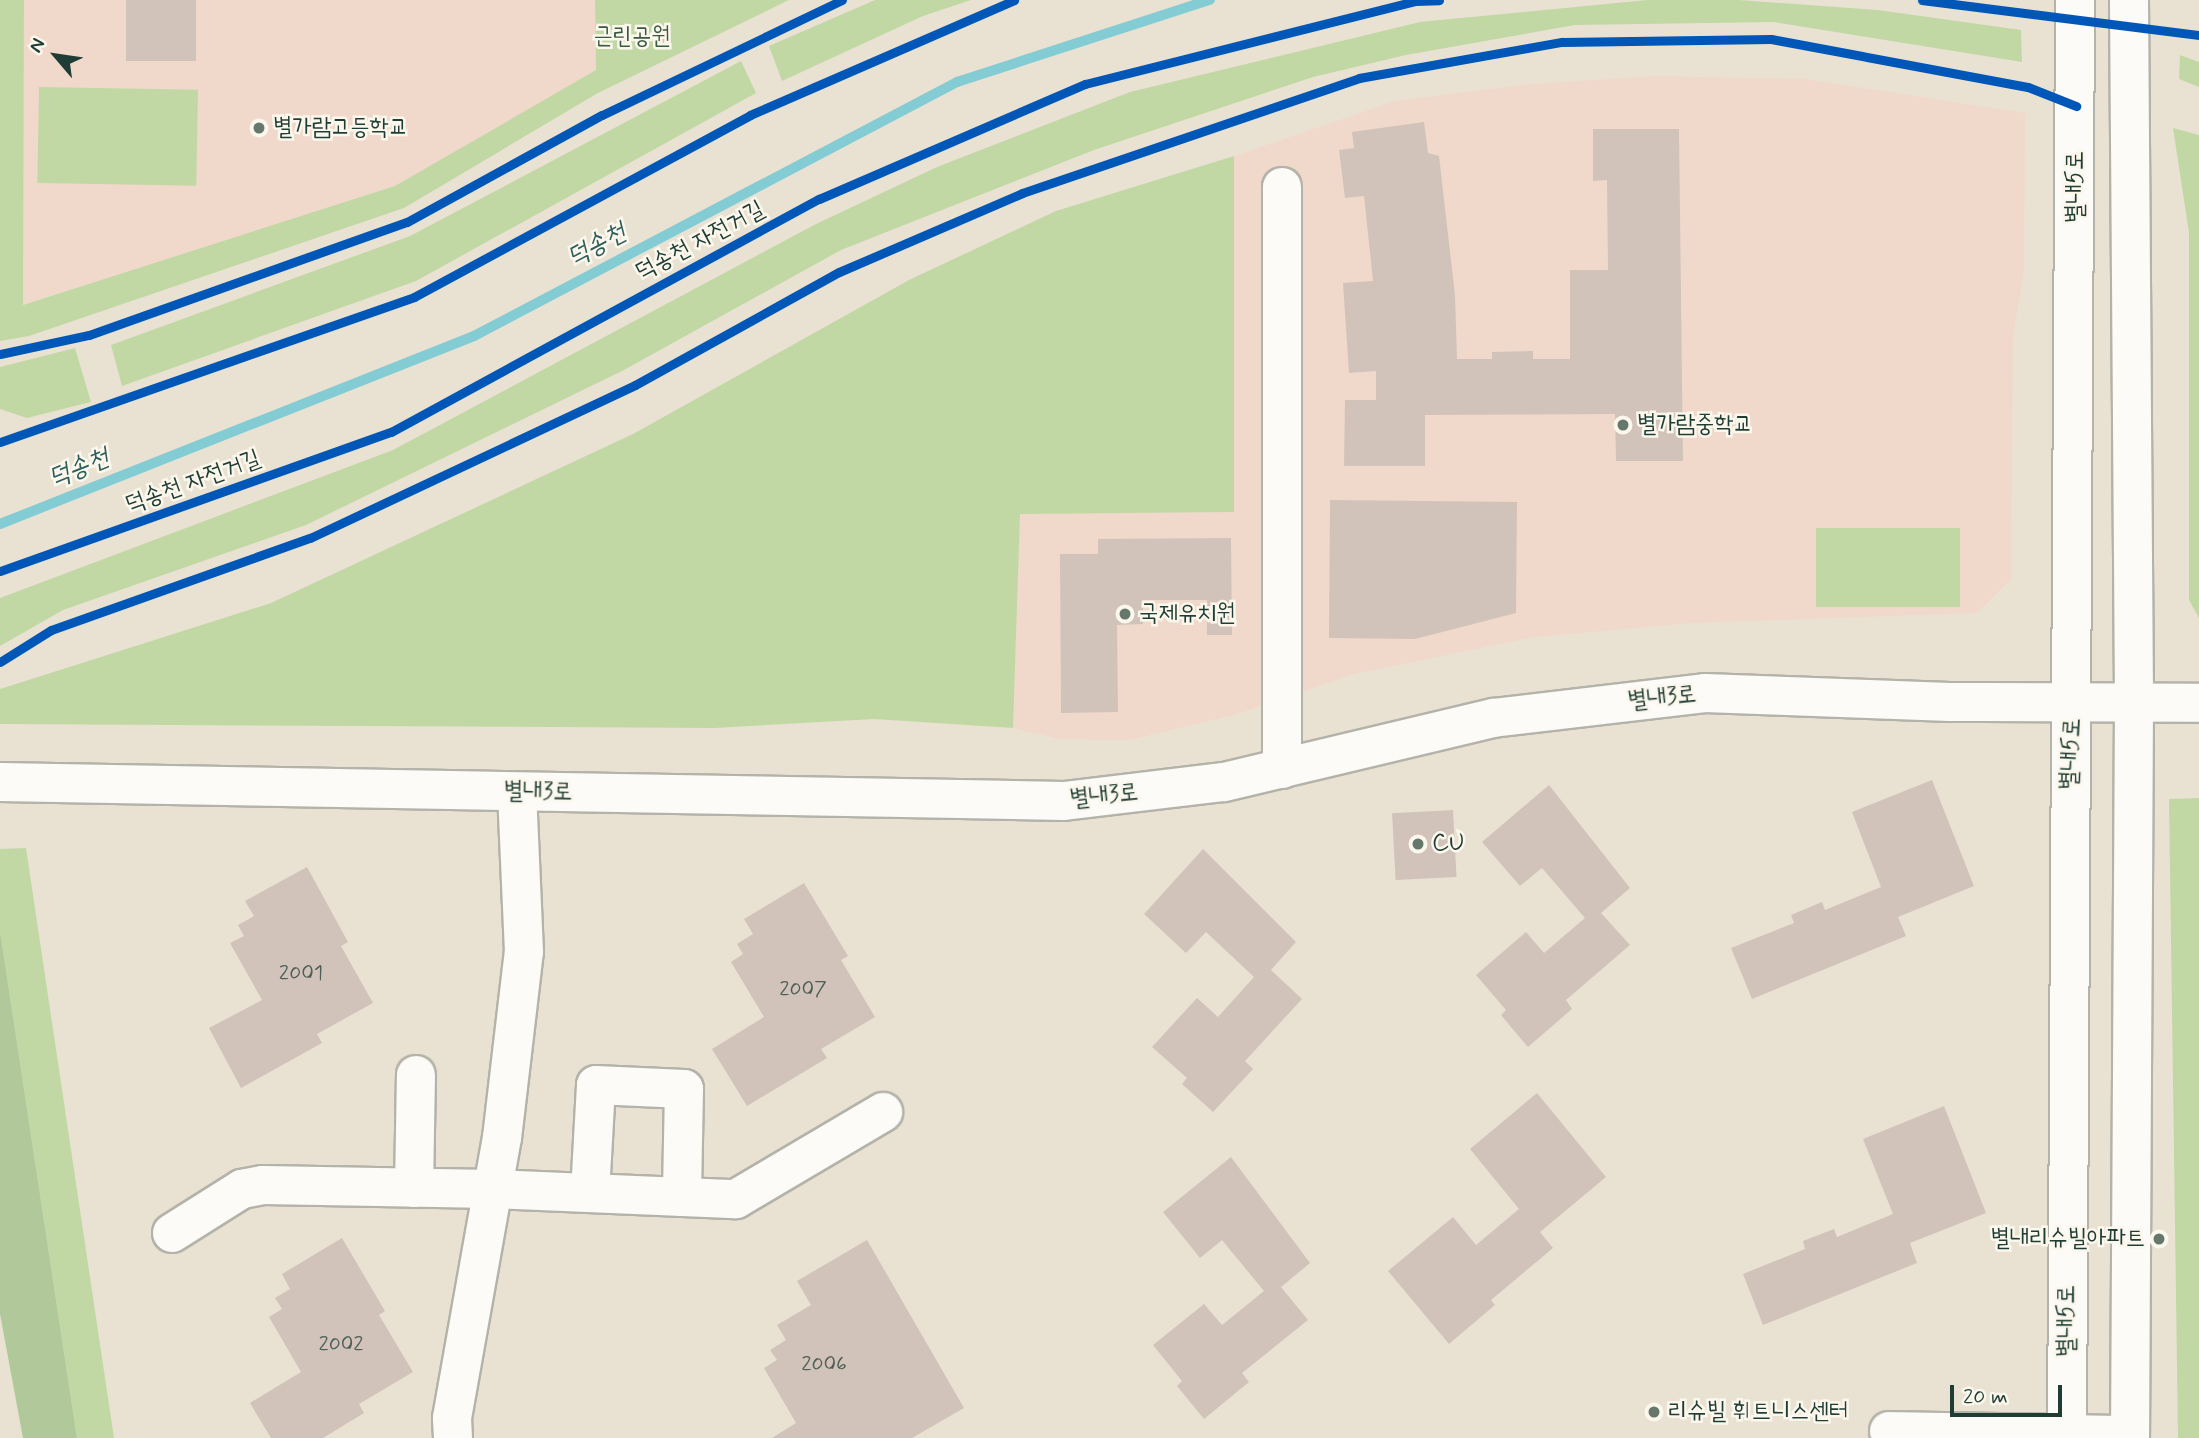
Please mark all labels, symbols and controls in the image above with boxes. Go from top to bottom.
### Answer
north arrow [21,21,91,91]
park label: 근린공원 [593,23,671,51]
text: N [23,34,51,57]
place label: 별가람고등학교 [273,114,408,142]
marker: 별가람고등학교 [251,120,267,136]
street label: 별내5로 [2062,151,2090,223]
street label: 덕송천 자전거길 [631,195,769,287]
water label: 덕송천 [562,217,632,275]
place label: 별가람중학교 [1637,411,1753,439]
marker: 별가람중학교 [1615,417,1631,433]
water label: 덕송천 [44,443,114,495]
street label: 덕송천 자전거길 [122,444,264,520]
place label: 국제유치원 [1139,600,1236,628]
marker: 국제유치원 [1117,606,1133,622]
street label: 별내3로 [1626,680,1698,716]
street label: 별내5로 [2055,717,2087,791]
street label: 별내3로 [503,777,573,807]
street label: 별내3로 [1068,778,1140,814]
place label: CU [1432,830,1465,858]
marker: CU [1410,836,1426,852]
house number: 2001 [279,960,323,986]
house number: 2007 [779,976,827,1002]
place label: 별내리슈빌아파트 [1991,1225,2145,1253]
marker: 별내리슈빌아파트 [2151,1231,2167,1247]
street label: 별내5로 [2053,1285,2081,1357]
house number: 2002 [318,1331,364,1357]
house number: 2006 [801,1351,847,1377]
scale bar [1954,1372,2066,1416]
text: 20 m [1963,1383,2008,1411]
place label: 리슈빌 휘트니스센터 [1668,1398,1848,1426]
marker: 리슈빌 휘트니스센터 [1646,1404,1662,1420]

